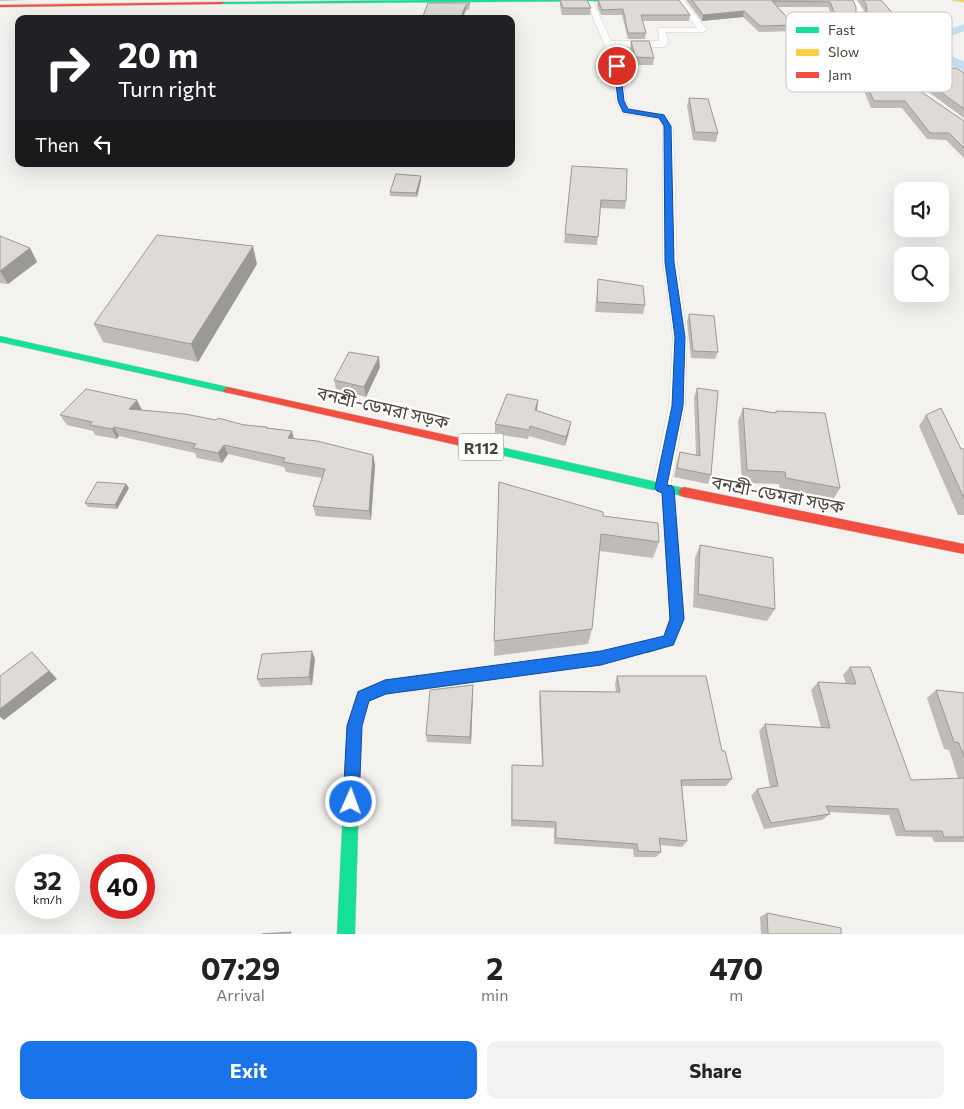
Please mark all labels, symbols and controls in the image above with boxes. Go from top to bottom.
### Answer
legend [786,12,952,92]
text: Fast [828,21,855,38]
text: 20 m [118,32,198,75]
icon: right [35,35,100,100]
text: Slow [828,43,859,60]
pin [596,45,638,87]
icon: arrive [603,52,631,80]
text: Jam [828,66,852,83]
text: Turn right [118,75,216,102]
icon: left [89,130,117,158]
text: Then [35,133,79,156]
map controls [894,182,949,302]
button: sound [894,182,949,237]
button: search [894,247,949,302]
street label: বনশ্রী-ডেমরা সড়ক [314,381,452,433]
road number: R112 [458,434,504,461]
street label: বনশ্রী-ডেমরা সড়ক [709,470,847,518]
position arrow [324,775,376,827]
speed limit sign: 40 [90,854,155,919]
text: 32 [33,865,62,895]
text: km/h [33,892,62,906]
text: 07:29 [201,949,280,986]
text: 2 [486,949,503,986]
text: 470 [709,949,763,986]
text: Arrival [216,985,265,1004]
text: min [481,985,508,1004]
text: m [729,985,743,1004]
button: Exit [20,1041,477,1099]
button: Share [487,1041,944,1099]

